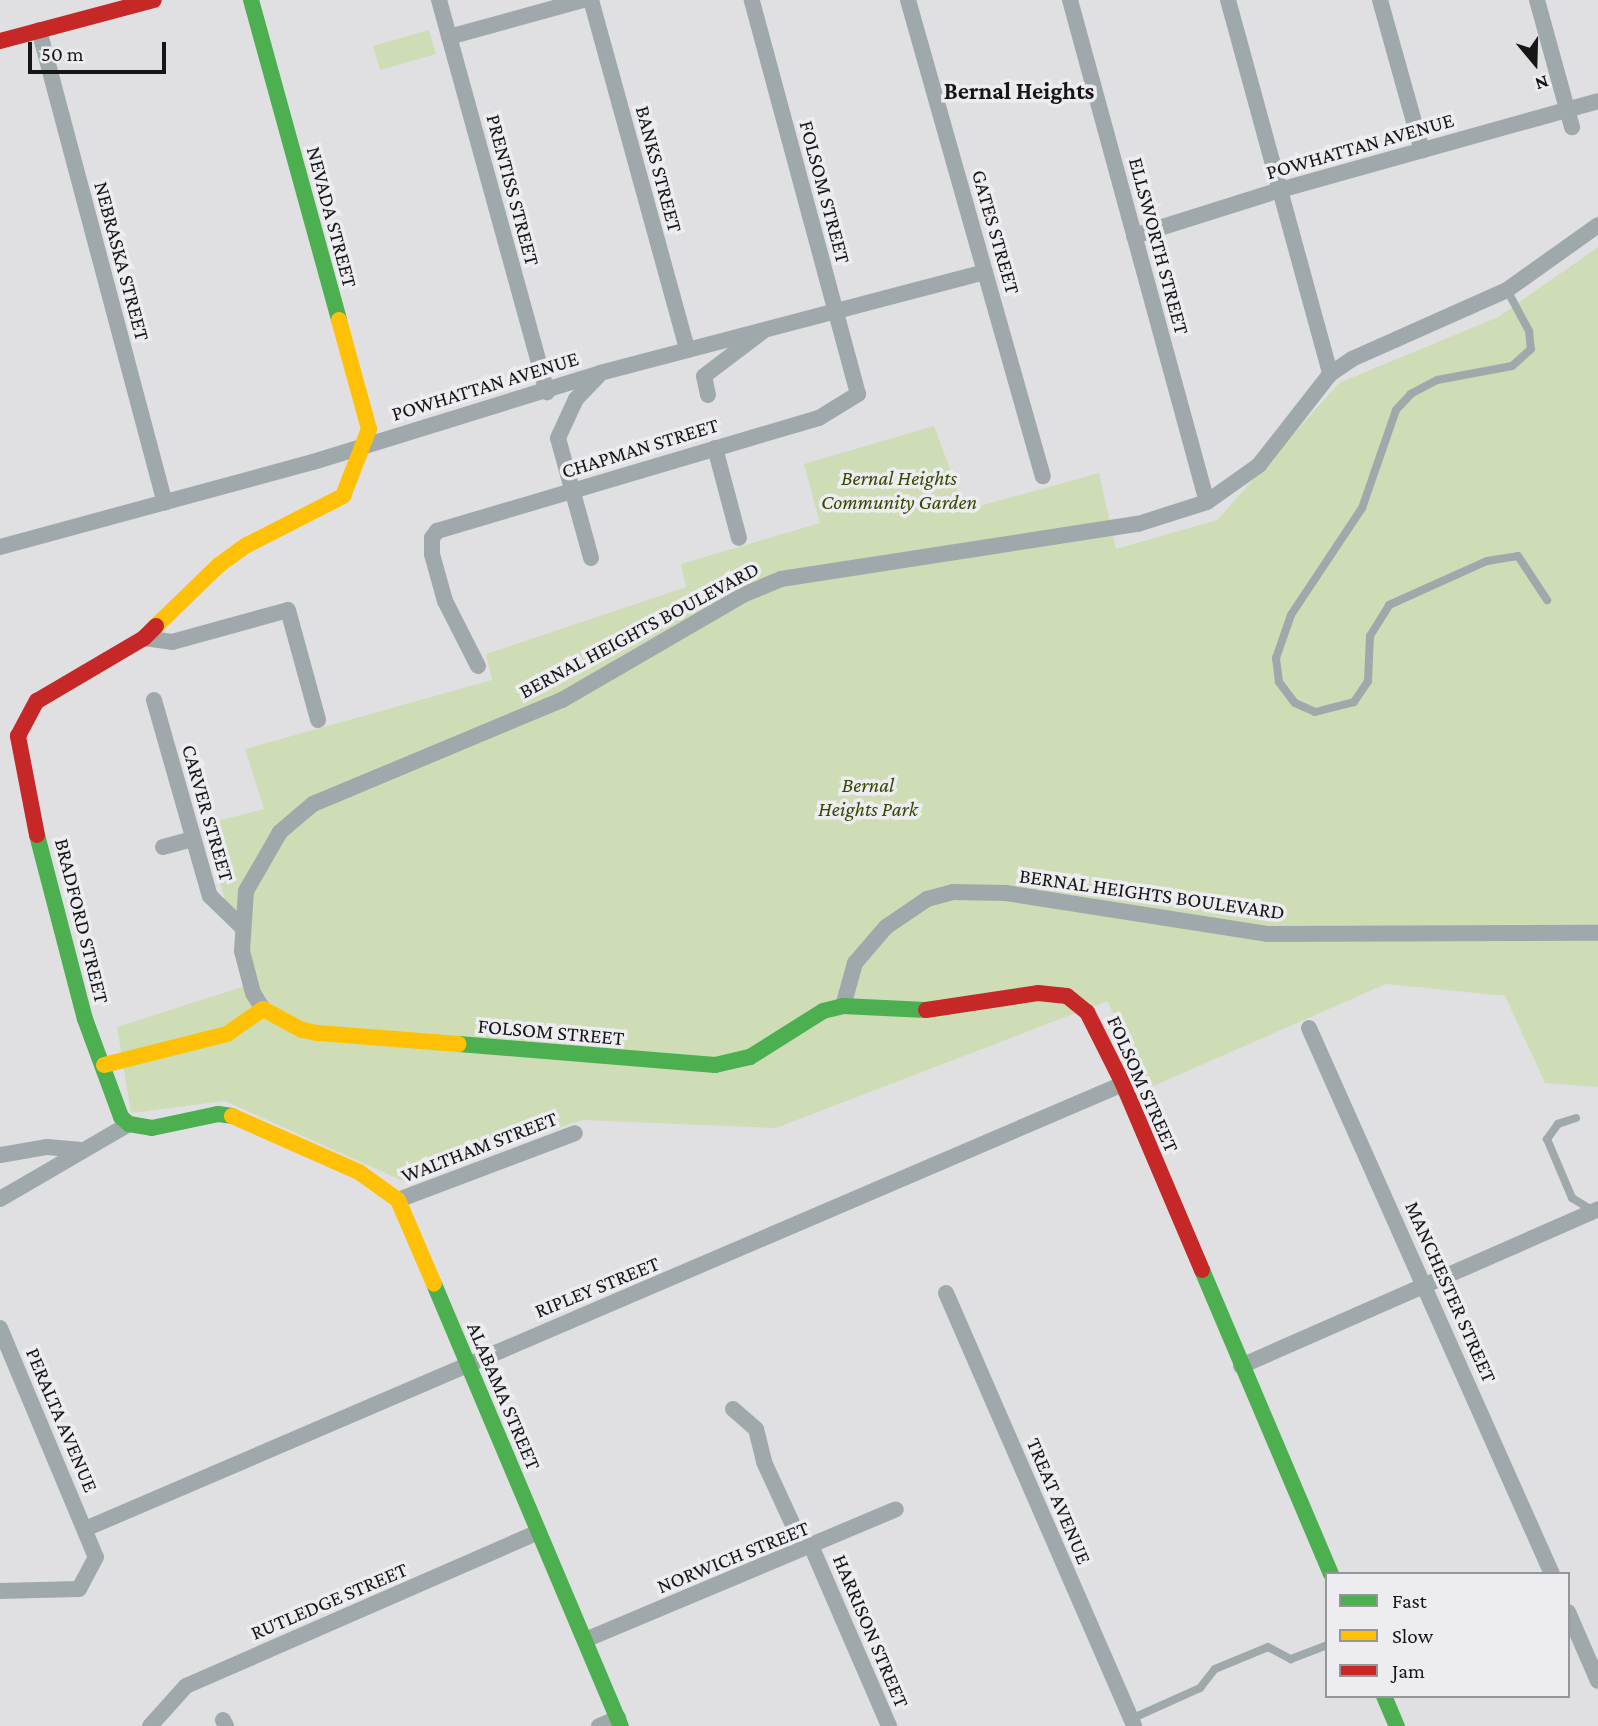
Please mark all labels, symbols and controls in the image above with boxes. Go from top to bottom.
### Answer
scale bar [32,28,170,72]
north arrow [1500,28,1570,98]
text: 50 m [41,42,84,66]
text: N [1532,71,1552,95]
district label: Bernal Heights [944,77,1094,105]
street label: BANKS STREET [630,103,688,235]
street label: POWHATTAN AVENUE [1263,107,1457,185]
street label: PRENTISS STREET [481,112,545,268]
street label: FOLSOM STREET [794,118,856,266]
street label: NEVADA STREET [301,144,363,290]
street label: ELLSWORTH STREET [1123,155,1195,337]
street label: GATES STREET [966,167,1026,297]
street label: NEBRASKA STREET [89,179,155,343]
street label: POWHATTAN AVENUE [388,346,582,426]
street label: CHAPMAN STREET [558,412,722,484]
park label: Bernal Heights Community Garden [821,465,977,515]
street label: BERNAL HEIGHTS BOULEVARD [515,556,763,704]
street label: CARVER STREET [176,742,240,884]
park label: Bernal Heights Park [818,772,918,822]
street label: BRADFORD STREET [49,836,115,1006]
street label: BERNAL HEIGHTS BOULEVARD [1018,863,1286,925]
street label: FOLSOM STREET [1102,1012,1184,1156]
street label: FOLSOM STREET [477,1013,625,1051]
street label: WALTHAM STREET [397,1106,561,1188]
street label: MANCHESTER STREET [1400,1197,1502,1387]
street label: RIPLEY STREET [531,1251,663,1323]
street label: ALABAMA STREET [462,1318,546,1474]
street label: PERALTA AVENUE [20,1344,104,1496]
street label: TREAT AVENUE [1021,1434,1097,1568]
street label: NORWICH STREET [653,1515,813,1599]
street label: HARRISON STREET [827,1551,915,1711]
street label: RUTLEDGE STREET [247,1557,411,1645]
legend [1325,1572,1570,1698]
text: Fast [1392,1589,1427,1613]
text: Slow [1392,1624,1433,1648]
text: Jam [1392,1659,1425,1683]

